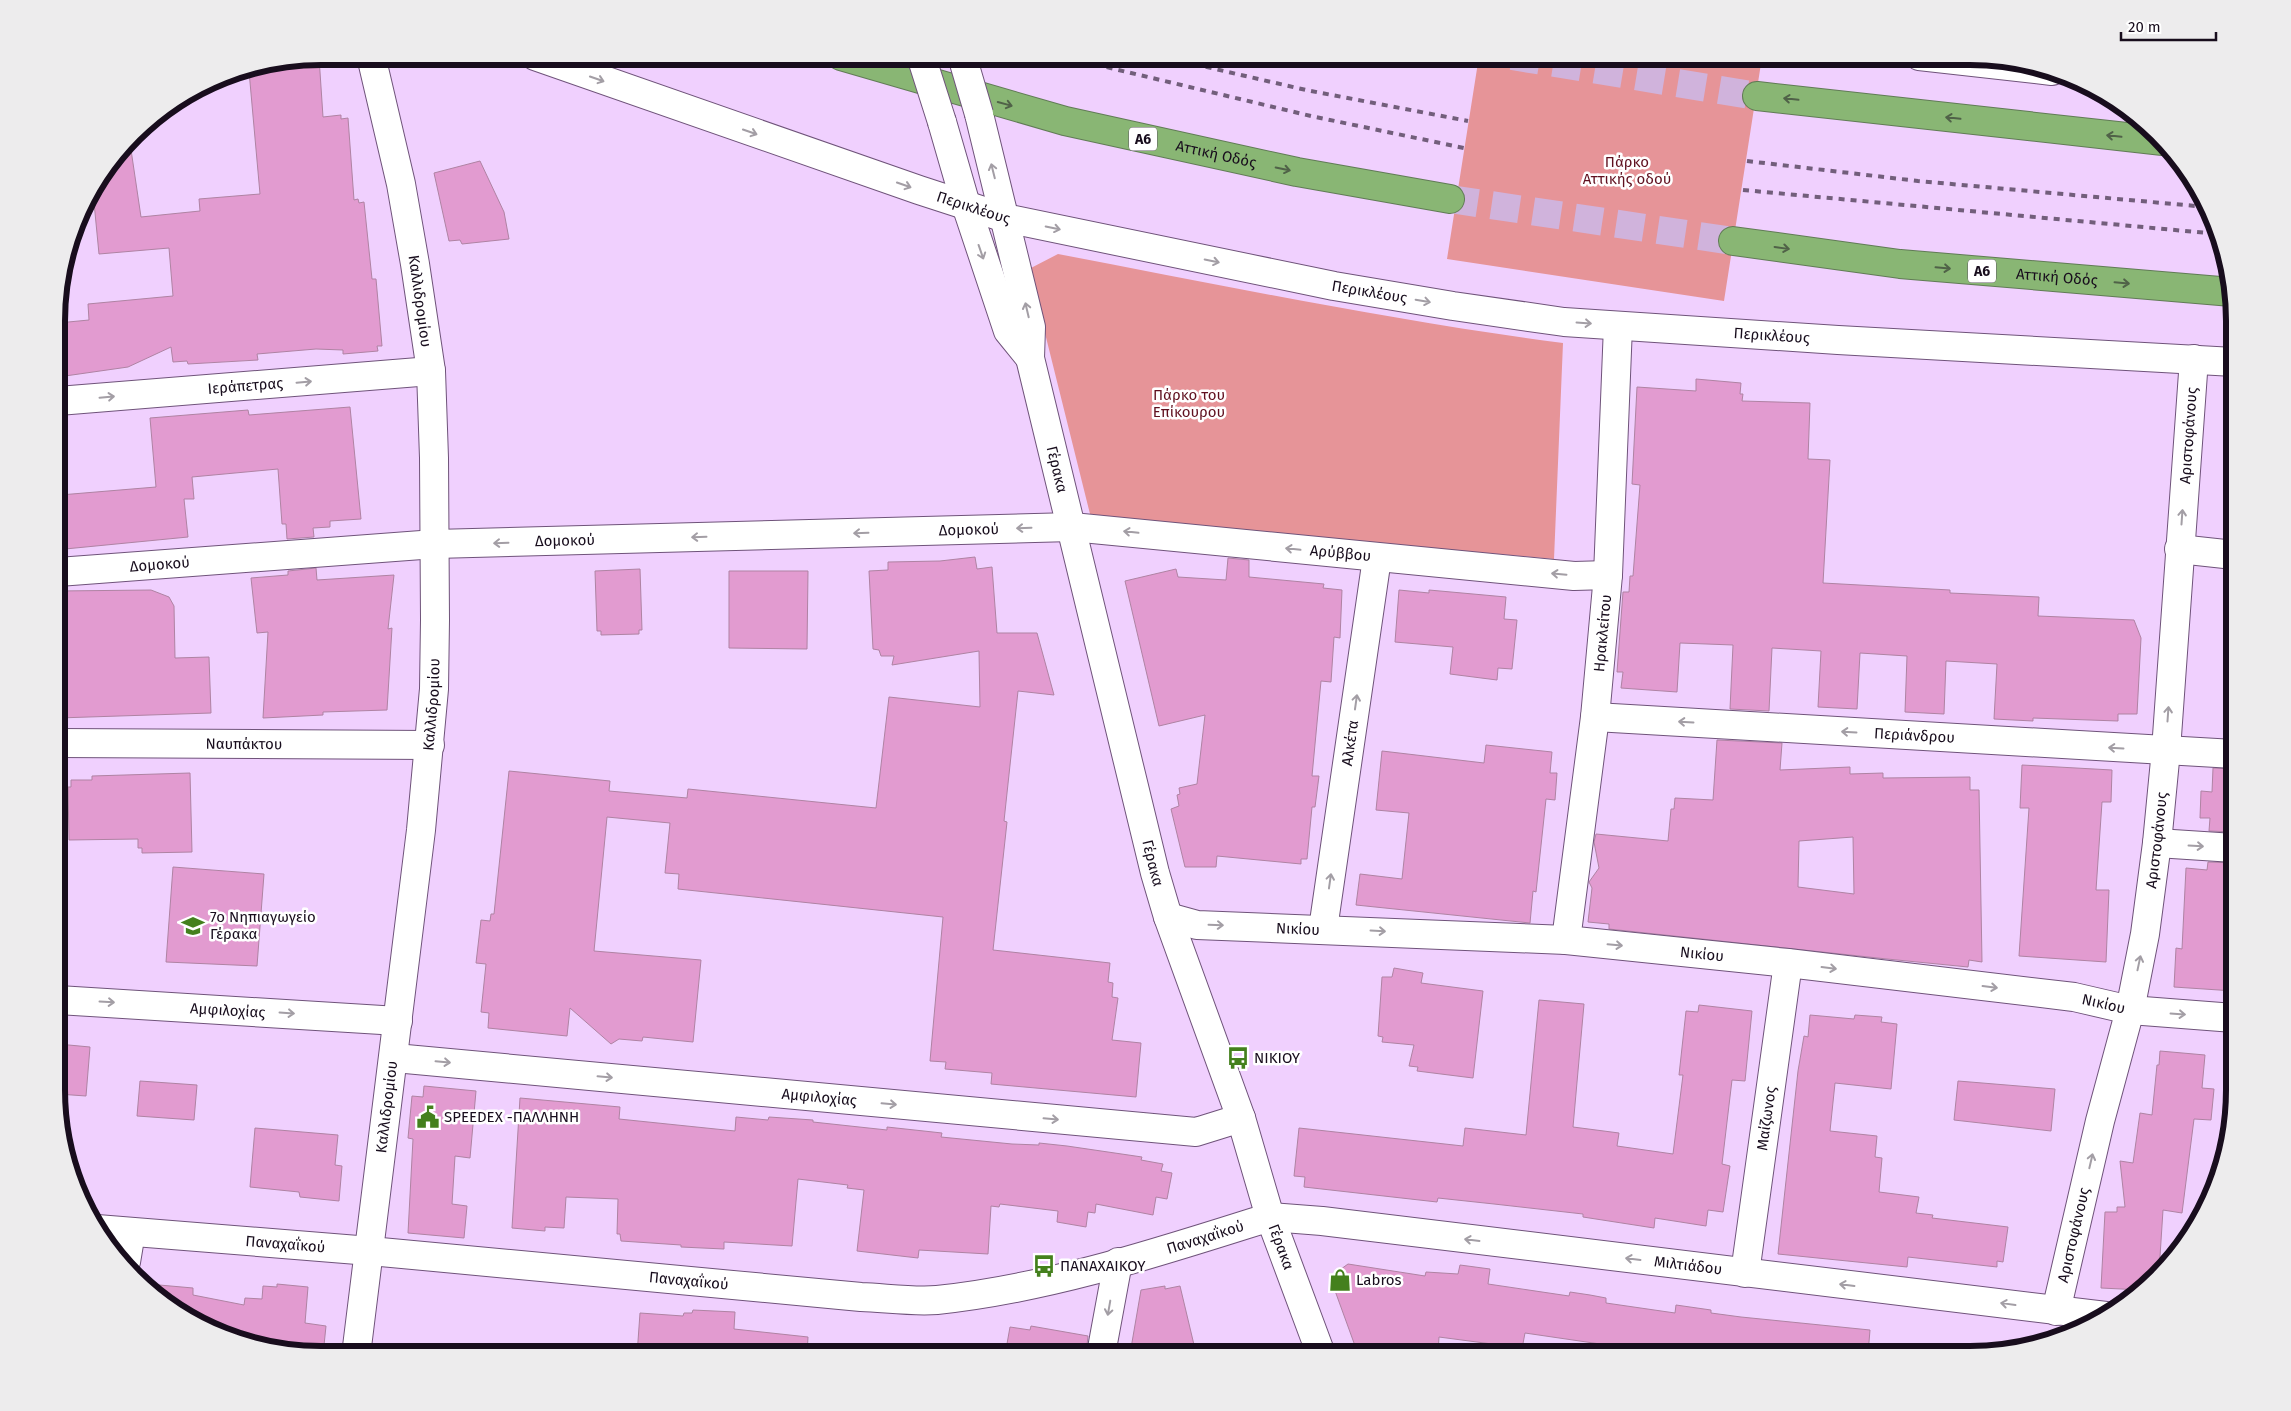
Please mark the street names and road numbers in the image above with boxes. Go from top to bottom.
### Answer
road number: Α6 [1129,128,1157,150]
street label: Αττική Οδός [1174,137,1258,172]
street label: Περικλέους [934,187,1012,228]
street label: Καλλιδρομίου [405,254,435,348]
road number: Α6 [1968,260,1996,282]
street label: Αττική Οδός [2015,265,2098,290]
street label: Περικλέους [1330,277,1409,307]
street label: Περικλέους [1733,324,1810,347]
street label: Ιεράπετρας [207,374,284,398]
street label: Αριστοφάνους [2176,386,2201,485]
street label: Γέρακα [1043,444,1071,495]
street label: Δομοκού [938,520,999,540]
street label: Δομοκού [535,531,595,550]
street label: Αρύββου [1309,541,1372,565]
street label: Δομοκού [129,553,190,576]
street label: Ηρακλείτου [1590,594,1615,673]
street label: Καλλιδρομίου [419,658,443,752]
street label: Αλκέτα [1338,719,1362,767]
street label: Περιάνδρου [1874,724,1955,747]
street label: Ναυπάκτου [206,735,282,753]
street label: Αριστοφάνους [2142,791,2171,890]
street label: Γέρακα [1138,838,1167,889]
street label: Νικίου [1275,919,1320,939]
street label: Νικίου [1679,943,1725,965]
street label: Νικίου [2080,990,2127,1018]
street label: Αμφιλοχίας [189,999,266,1022]
street label: Καλλιδρομίου [372,1060,401,1154]
street label: Αμφιλοχίας [781,1085,858,1110]
street label: Μαίζωνος [1753,1085,1780,1152]
street label: Αριστοφάνους [2054,1186,2093,1284]
street label: Παναχαΐκού [1164,1217,1246,1258]
street label: Γέρακα [1264,1222,1298,1272]
street label: Παναχαΐκού [245,1232,326,1256]
street label: Μιλτιάδου [1653,1252,1723,1278]
street label: Παναχαΐκού [648,1268,729,1294]

